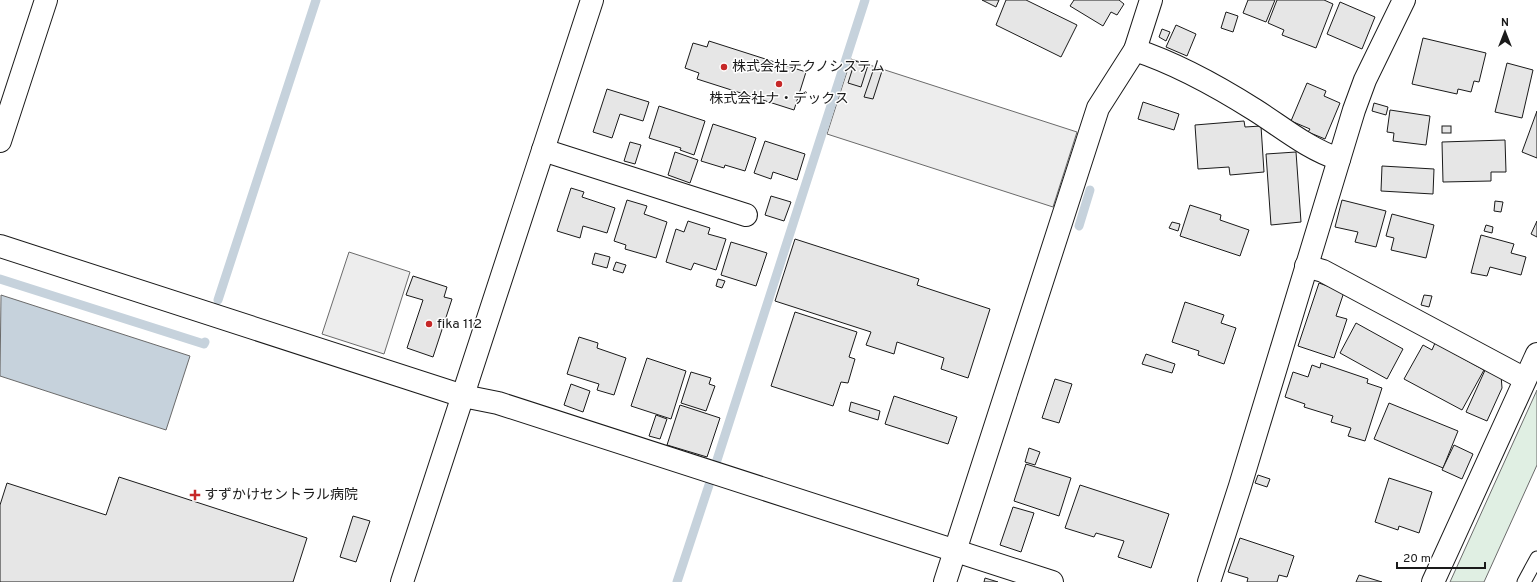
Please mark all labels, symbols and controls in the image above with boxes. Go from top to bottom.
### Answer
north arrow [1485,12,1525,52]
text: N [1501,16,1509,30]
place label: 株式会社テクノシステム [732,59,885,76]
marker: 株式会社テクノシステム [719,62,729,72]
marker: 株式会社ナ・デックス [774,79,784,89]
place label: 株式会社ナ・デックス [709,91,849,108]
place label: fika 112 [437,316,482,333]
marker: fika 112 [424,319,434,329]
place label: すずかけセントラル病院 [204,487,358,504]
marker: すずかけセントラル病院 [189,489,201,501]
scale bar [1397,544,1485,570]
text: 20 m [1403,551,1431,567]

